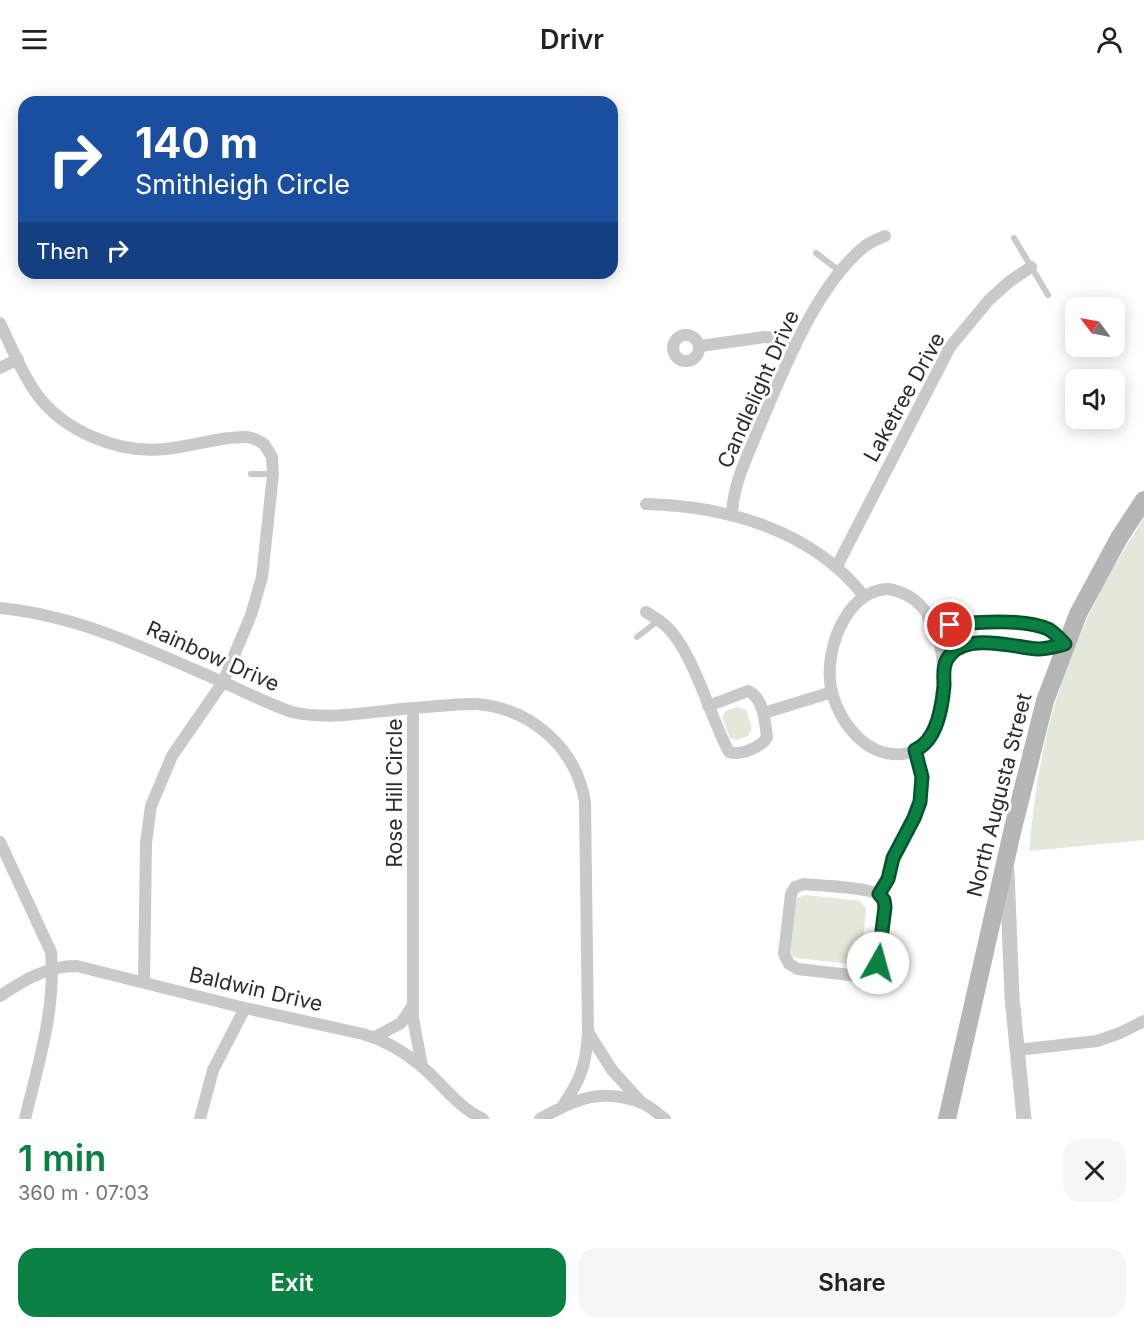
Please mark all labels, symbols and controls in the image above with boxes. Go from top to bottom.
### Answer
icon: menu [18,23,51,56]
text: Drivr [540,23,604,56]
icon: person [1093,23,1126,56]
text: 140 m [135,117,258,168]
icon: right [36,120,114,198]
text: Smithleigh Circle [135,168,350,201]
icon: right [101,234,134,267]
text: Then [36,238,89,264]
north arrow [1065,297,1125,357]
map controls [1065,297,1125,429]
street label: Candlelight Drive [712,306,804,472]
street label: Laketree Drive [858,328,950,466]
button: sound [1065,369,1125,429]
pin [924,599,975,650]
icon: arrive [933,608,966,641]
street label: Rainbow Drive [143,616,283,696]
street label: North Augusta Street [962,690,1036,899]
street label: Rose Hill Circle [382,718,407,868]
position arrow [846,931,910,995]
street label: Baldwin Drive [187,962,325,1016]
text: 1 min [18,1136,106,1180]
button: close [1063,1139,1126,1202]
text: 360 m · 07:03 [18,1181,149,1205]
button: Exit [18,1248,566,1317]
button: Share [578,1248,1126,1317]

